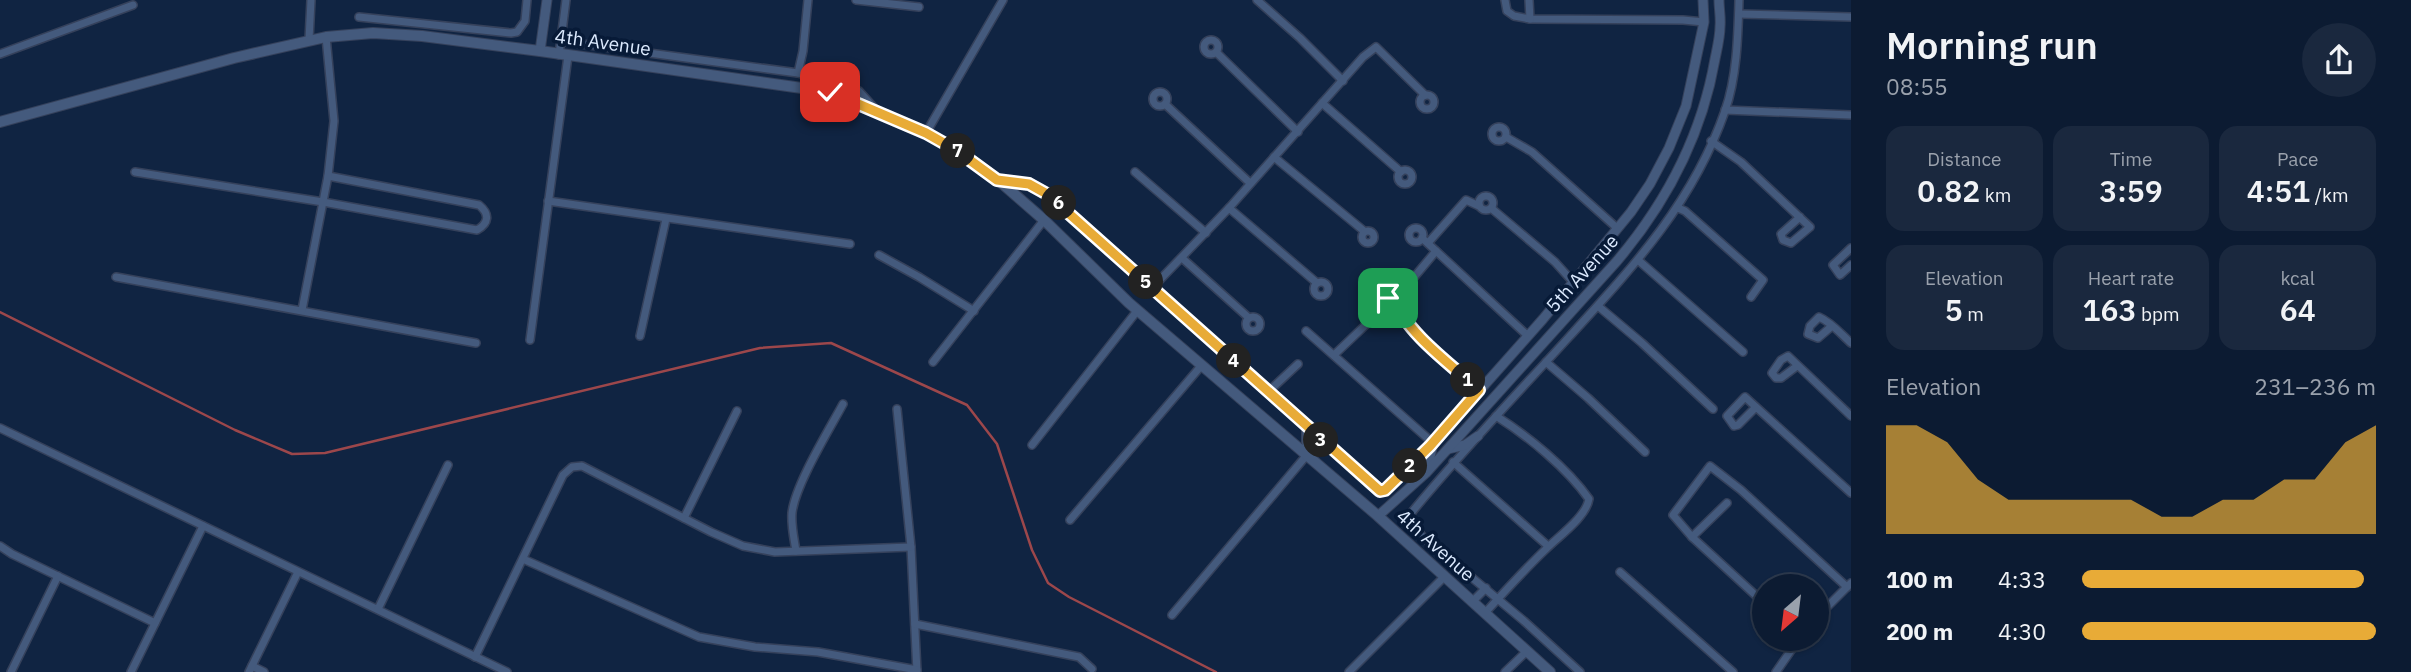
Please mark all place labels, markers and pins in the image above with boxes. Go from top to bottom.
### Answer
pin [800,62,860,122]
pin: 7 [940,134,976,168]
pin: 6 [1042,186,1076,220]
pin: 5 [1128,264,1164,300]
pin [1358,268,1418,328]
pin: 4 [1216,344,1252,378]
pin: 1 [1450,362,1486,398]
pin: 3 [1304,422,1338,458]
pin: 2 [1392,448,1428,484]

